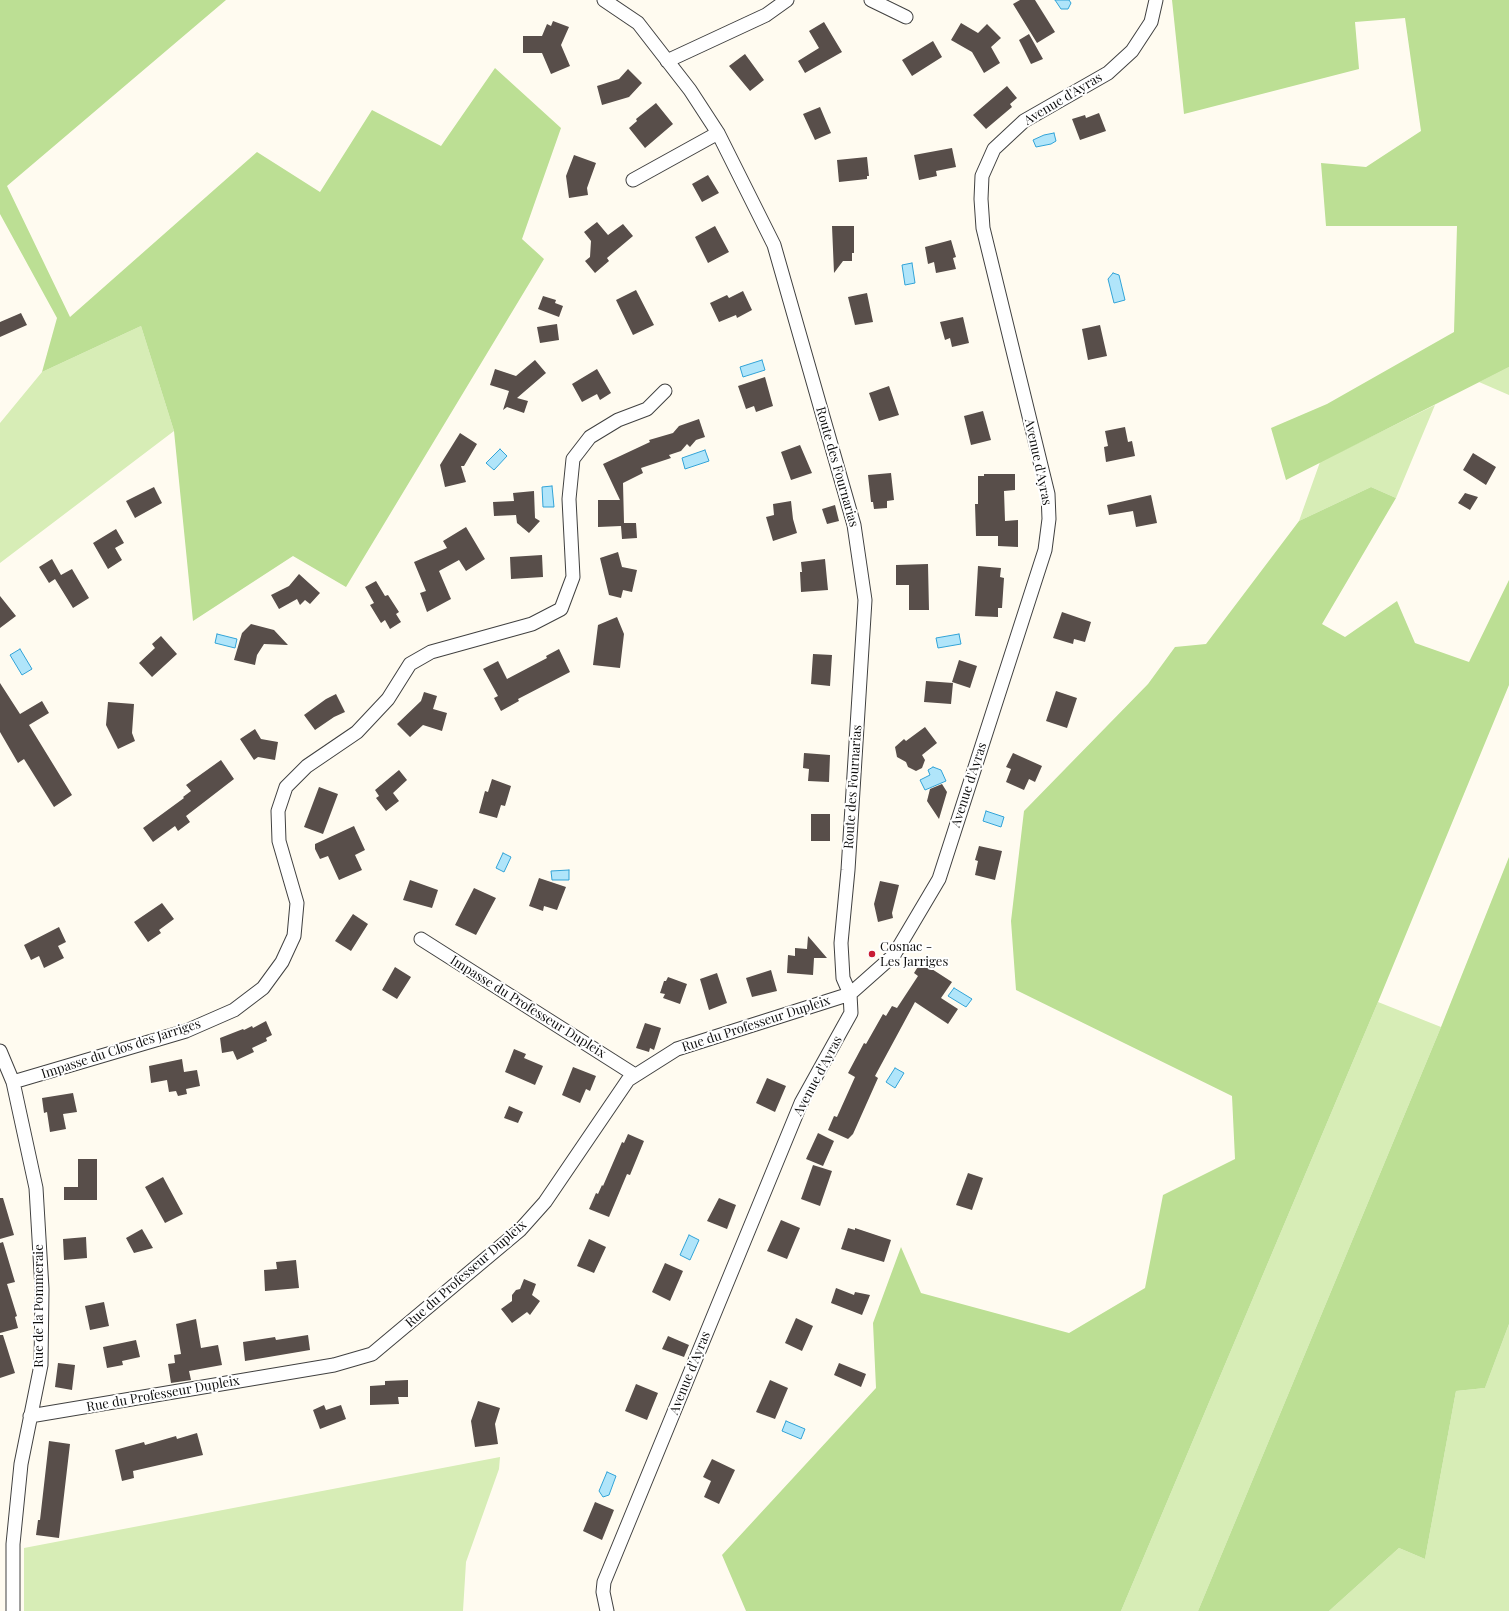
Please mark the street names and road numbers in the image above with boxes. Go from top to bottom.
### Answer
street label: Avenue d'Ayras [1021,70,1105,128]
street label: Route des Fournarias [812,405,862,529]
street label: Avenue d'Ayras [1021,417,1055,507]
street label: Route des Fournarias [841,724,865,850]
street label: Avenue d'Ayras [948,741,990,829]
street label: Impasse du Professeur Dupleix [447,953,609,1061]
street label: Rue du Professeur Dupleix [680,993,832,1055]
street label: Impasse du Clos des Jarriges [39,1016,203,1082]
street label: Avenue d'Ayras [790,1033,846,1119]
street label: Rue du Professeur Dupleix [402,1217,530,1331]
street label: Rue de la Pommeraie [31,1244,47,1368]
street label: Avenue d'Ayras [666,1329,714,1417]
street label: Rue du Professeur Dupleix [85,1373,241,1415]

